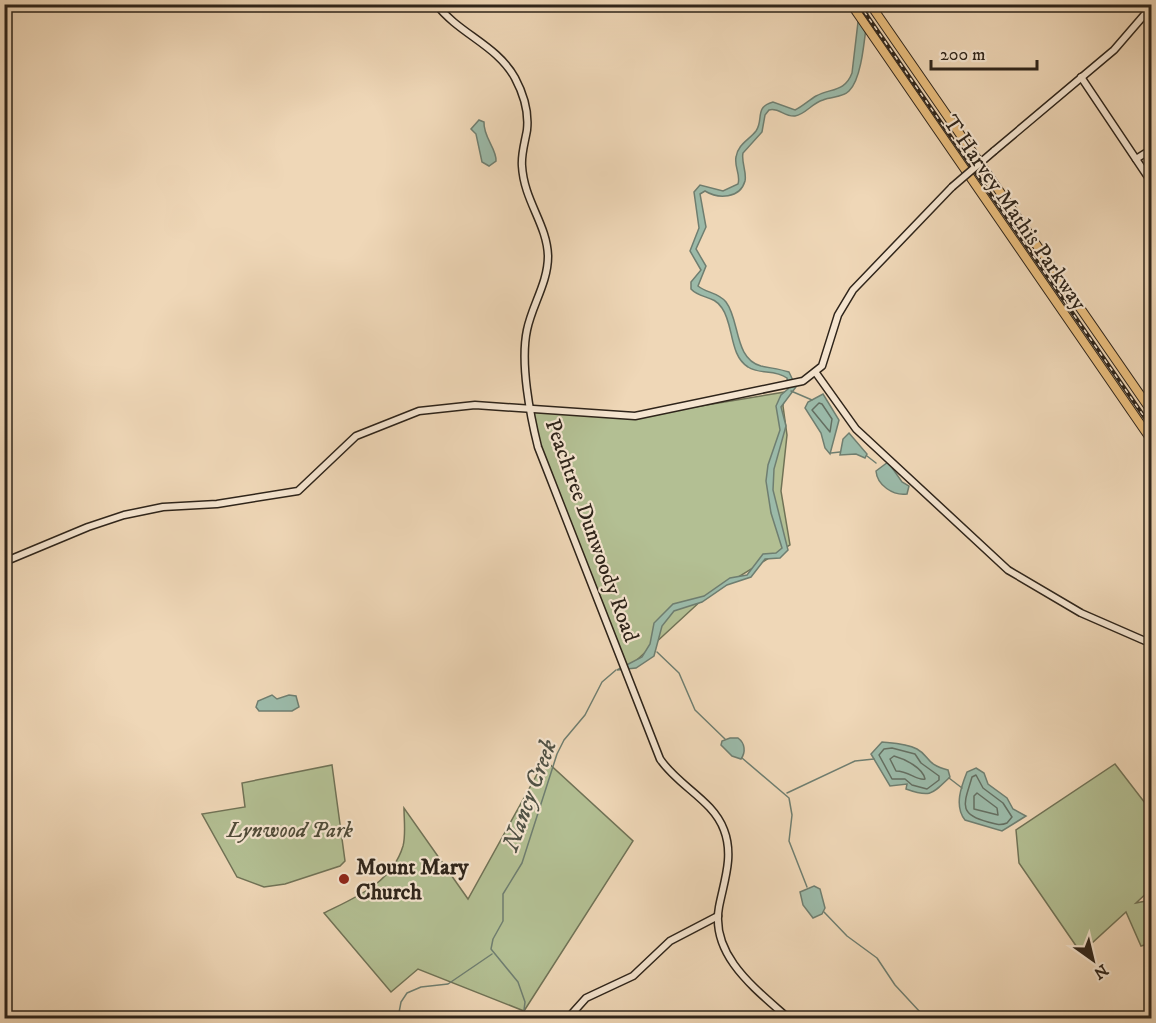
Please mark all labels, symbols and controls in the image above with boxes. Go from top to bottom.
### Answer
scale bar [931,33,1038,71]
text: 200 m [940,44,986,66]
street label: T Harvey Mathis Parkway [937,110,1093,316]
street label: Peachtree Dunwoody Road [539,415,645,646]
water label: Nancy Creek [495,736,564,857]
park label: Lynwood Park [225,817,354,844]
place label: Mount Mary Church [356,854,469,906]
marker: Mount Mary Church [337,872,351,886]
north arrow [1063,930,1123,990]
text: N [1090,960,1112,984]

